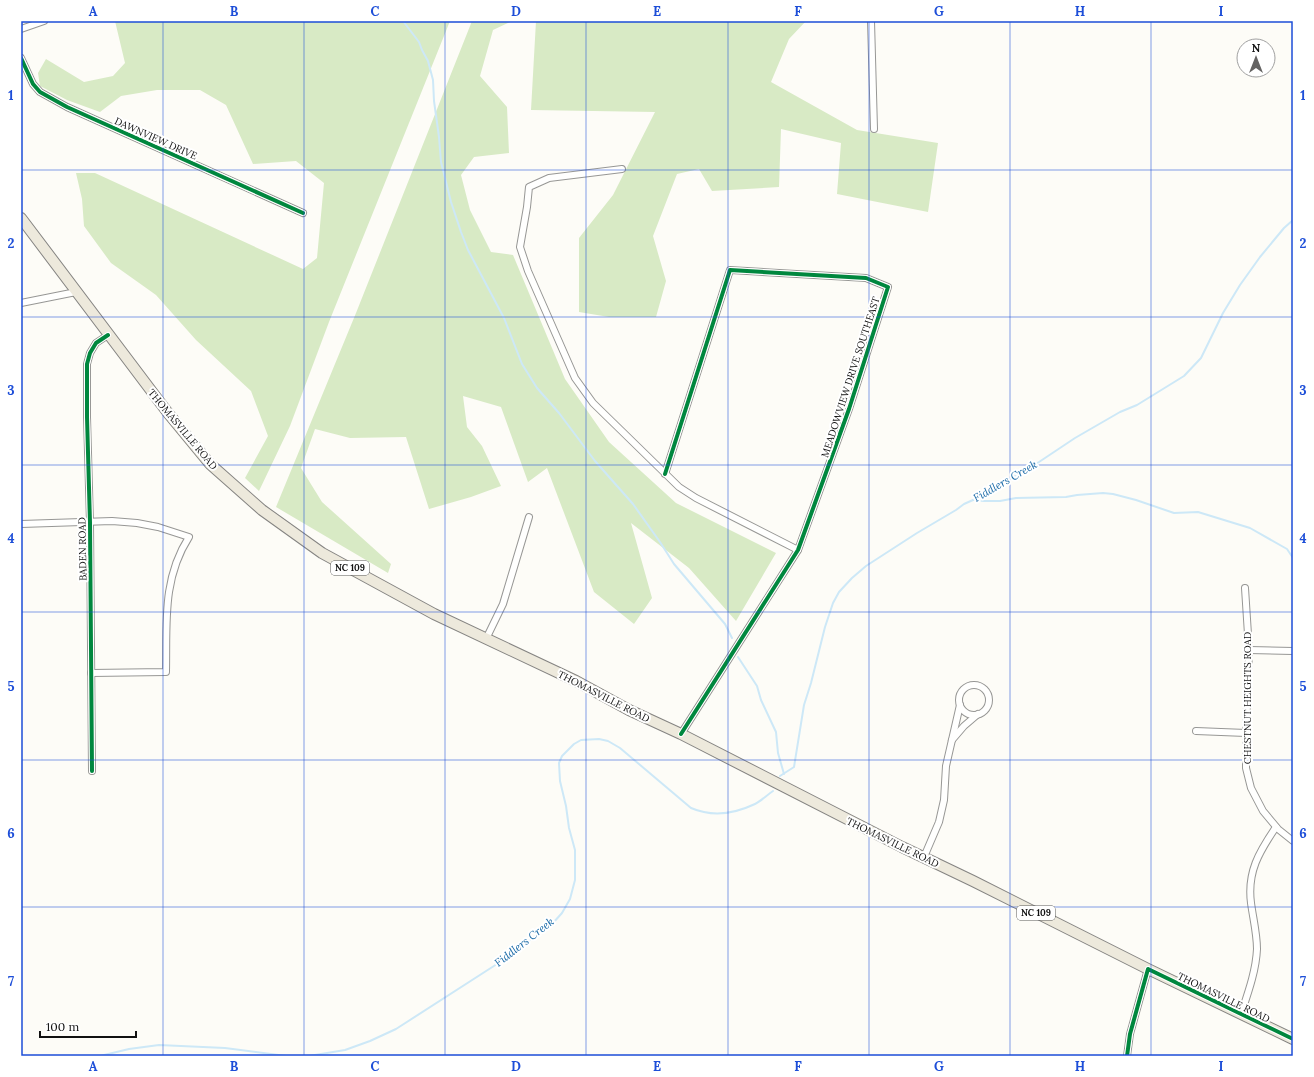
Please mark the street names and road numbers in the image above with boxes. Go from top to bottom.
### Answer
street label: DAWNVIEW DRIVE [112,114,199,163]
street label: MEADOWVIEW DRIVE SOUTHEAST [818,295,883,459]
street label: THOMASVILLE ROAD [145,386,220,472]
street label: BADEN ROAD [75,517,90,581]
road number: NC 109 [331,561,369,575]
street label: CHESTNUT HEIGHTS ROAD [1241,632,1254,764]
street label: THOMASVILLE ROAD [556,668,652,725]
street label: THOMASVILLE ROAD [844,814,941,870]
road number: NC 109 [1017,906,1055,920]
street label: THOMASVILLE ROAD [1175,969,1272,1025]

